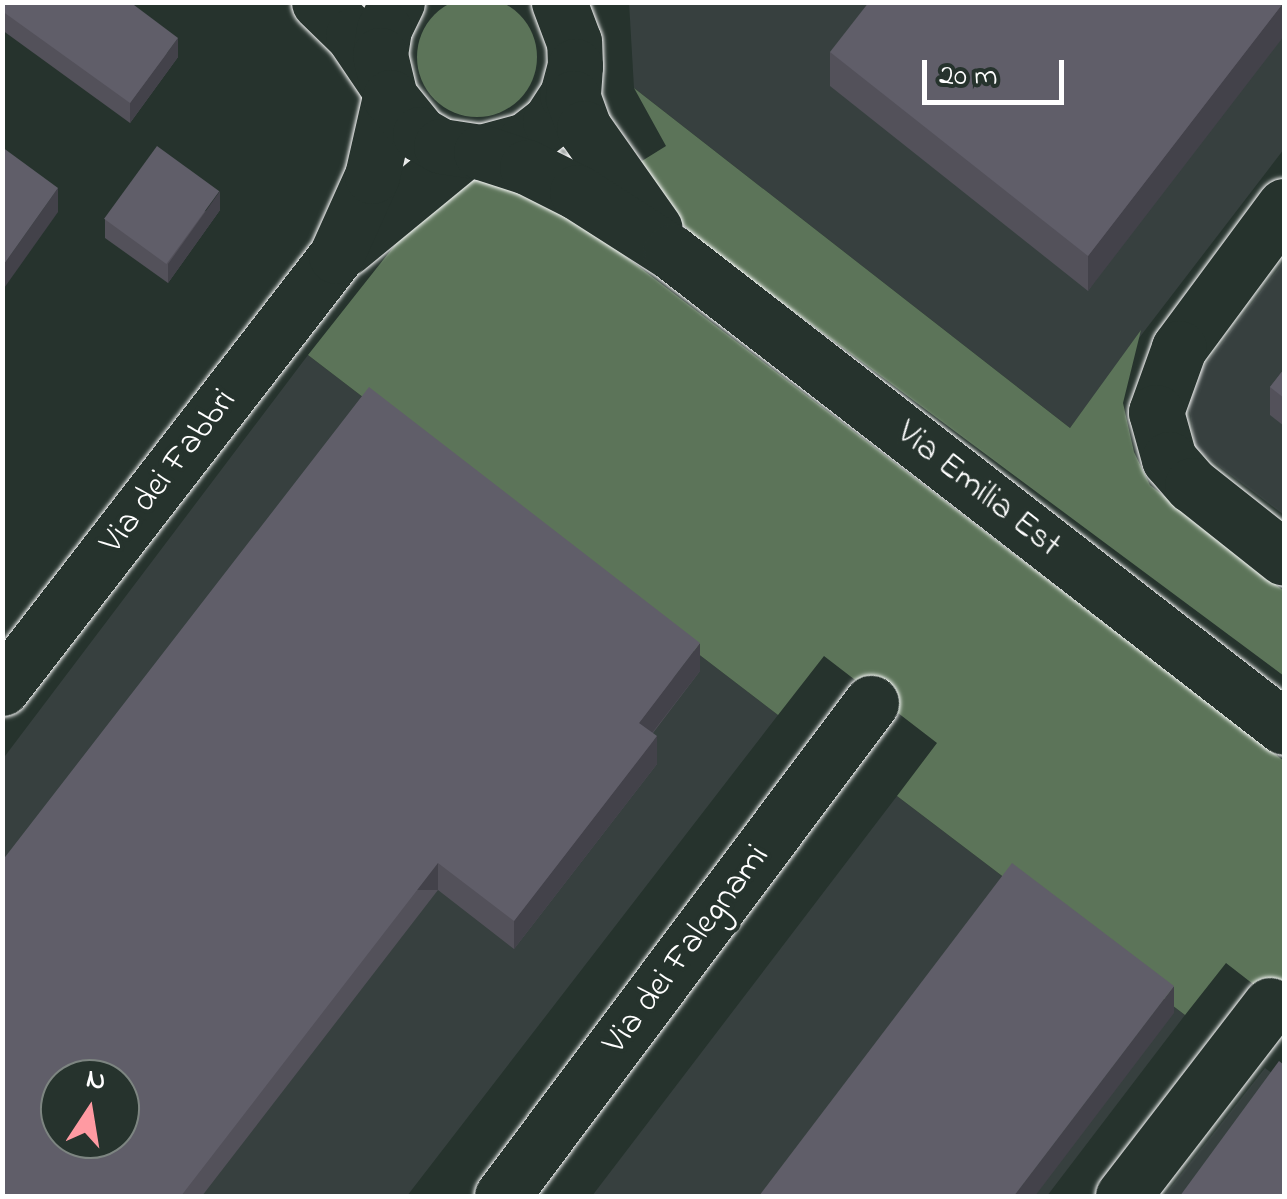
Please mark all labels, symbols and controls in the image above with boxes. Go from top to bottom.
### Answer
scale bar [927,40,1070,102]
text: 20 m [939,55,998,99]
street label: Via dei Fabbri [92,381,246,563]
street label: Via Emilia Est [887,413,1069,567]
street label: Via dei Falegnami [595,837,779,1063]
north arrow [40,1059,140,1159]
text: N [82,1059,109,1103]

